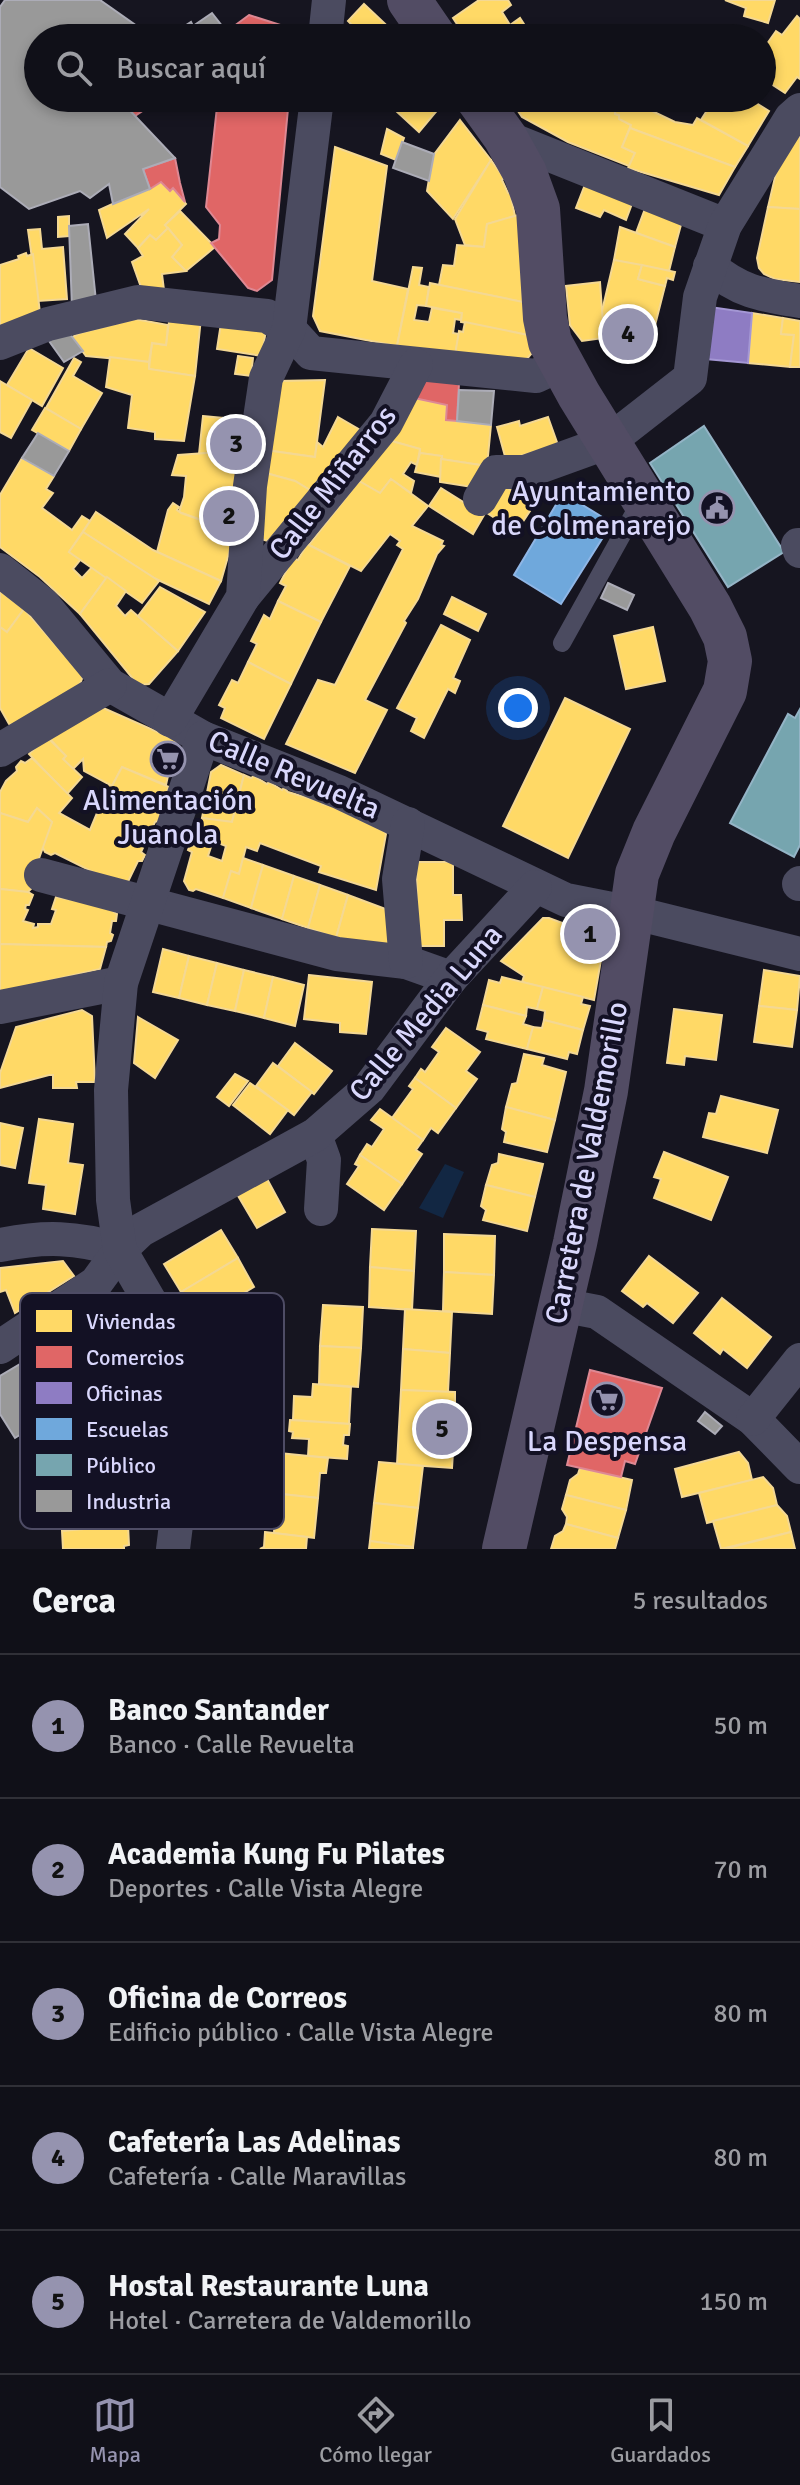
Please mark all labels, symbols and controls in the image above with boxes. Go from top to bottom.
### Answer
search box [24,24,776,112]
icon: search [52,46,96,90]
text: Buscar aquí [116,50,266,87]
pin: 4 [602,304,654,364]
street label: Calle Miñarros [261,398,405,568]
pin: 3 [210,414,262,474]
place label: Ayuntamiento de Colmenarejo [491,473,691,544]
pin: 2 [203,486,255,546]
public building icon: Ayuntamiento de Colmenarejo [698,489,736,527]
your location [498,688,538,728]
street label: Calle Revuelta [203,722,385,828]
supermarket icon: Alimentación Juanola [149,740,187,778]
place label: Alimentación Juanola [83,782,253,853]
pin: 1 [564,904,616,964]
street label: Calle Media Luna [341,917,511,1109]
street label: Carretera de Valdemorillo [538,999,636,1327]
legend [20,1293,284,1529]
text: Viviendas [86,1308,176,1335]
text: Comercios [86,1344,184,1371]
text: Oficinas [86,1380,163,1407]
supermarket icon: La Despensa [588,1381,626,1419]
pin: 5 [416,1399,468,1459]
text: Escuelas [86,1416,169,1443]
place label: La Despensa [527,1423,687,1460]
text: Público [86,1452,156,1479]
text: Industria [86,1488,171,1515]
text: Cerca [32,1580,116,1622]
text: 5 resultados [632,1585,768,1617]
text: Banco Santander [108,1692,329,1729]
text: 1 [51,1710,65,1742]
text: 50 m [713,1710,768,1742]
text: Banco · Calle Revuelta [108,1729,355,1761]
text: Academia Kung Fu Pilates [108,1836,445,1873]
text: 2 [51,1854,65,1886]
text: 70 m [713,1854,768,1886]
text: Deportes · Calle Vista Alegre [108,1873,423,1905]
text: Oficina de Correos [108,1980,347,2017]
text: 3 [51,1998,65,2030]
text: 80 m [713,1998,768,2030]
text: Edificio público · Calle Vista Alegre [108,2017,494,2049]
text: Cafetería Las Adelinas [108,2124,400,2161]
text: 4 [51,2142,65,2174]
text: 80 m [713,2142,768,2174]
text: Cafetería · Calle Maravillas [108,2161,406,2193]
text: Hostal Restaurante Luna [108,2268,429,2305]
text: 5 [51,2286,65,2318]
text: 150 m [699,2286,768,2318]
text: Hotel · Carretera de Valdemorillo [108,2305,472,2337]
tab: Mapa [89,2393,141,2468]
tab: Cómo llegar [319,2393,432,2468]
tab: Guardados [610,2393,711,2468]

